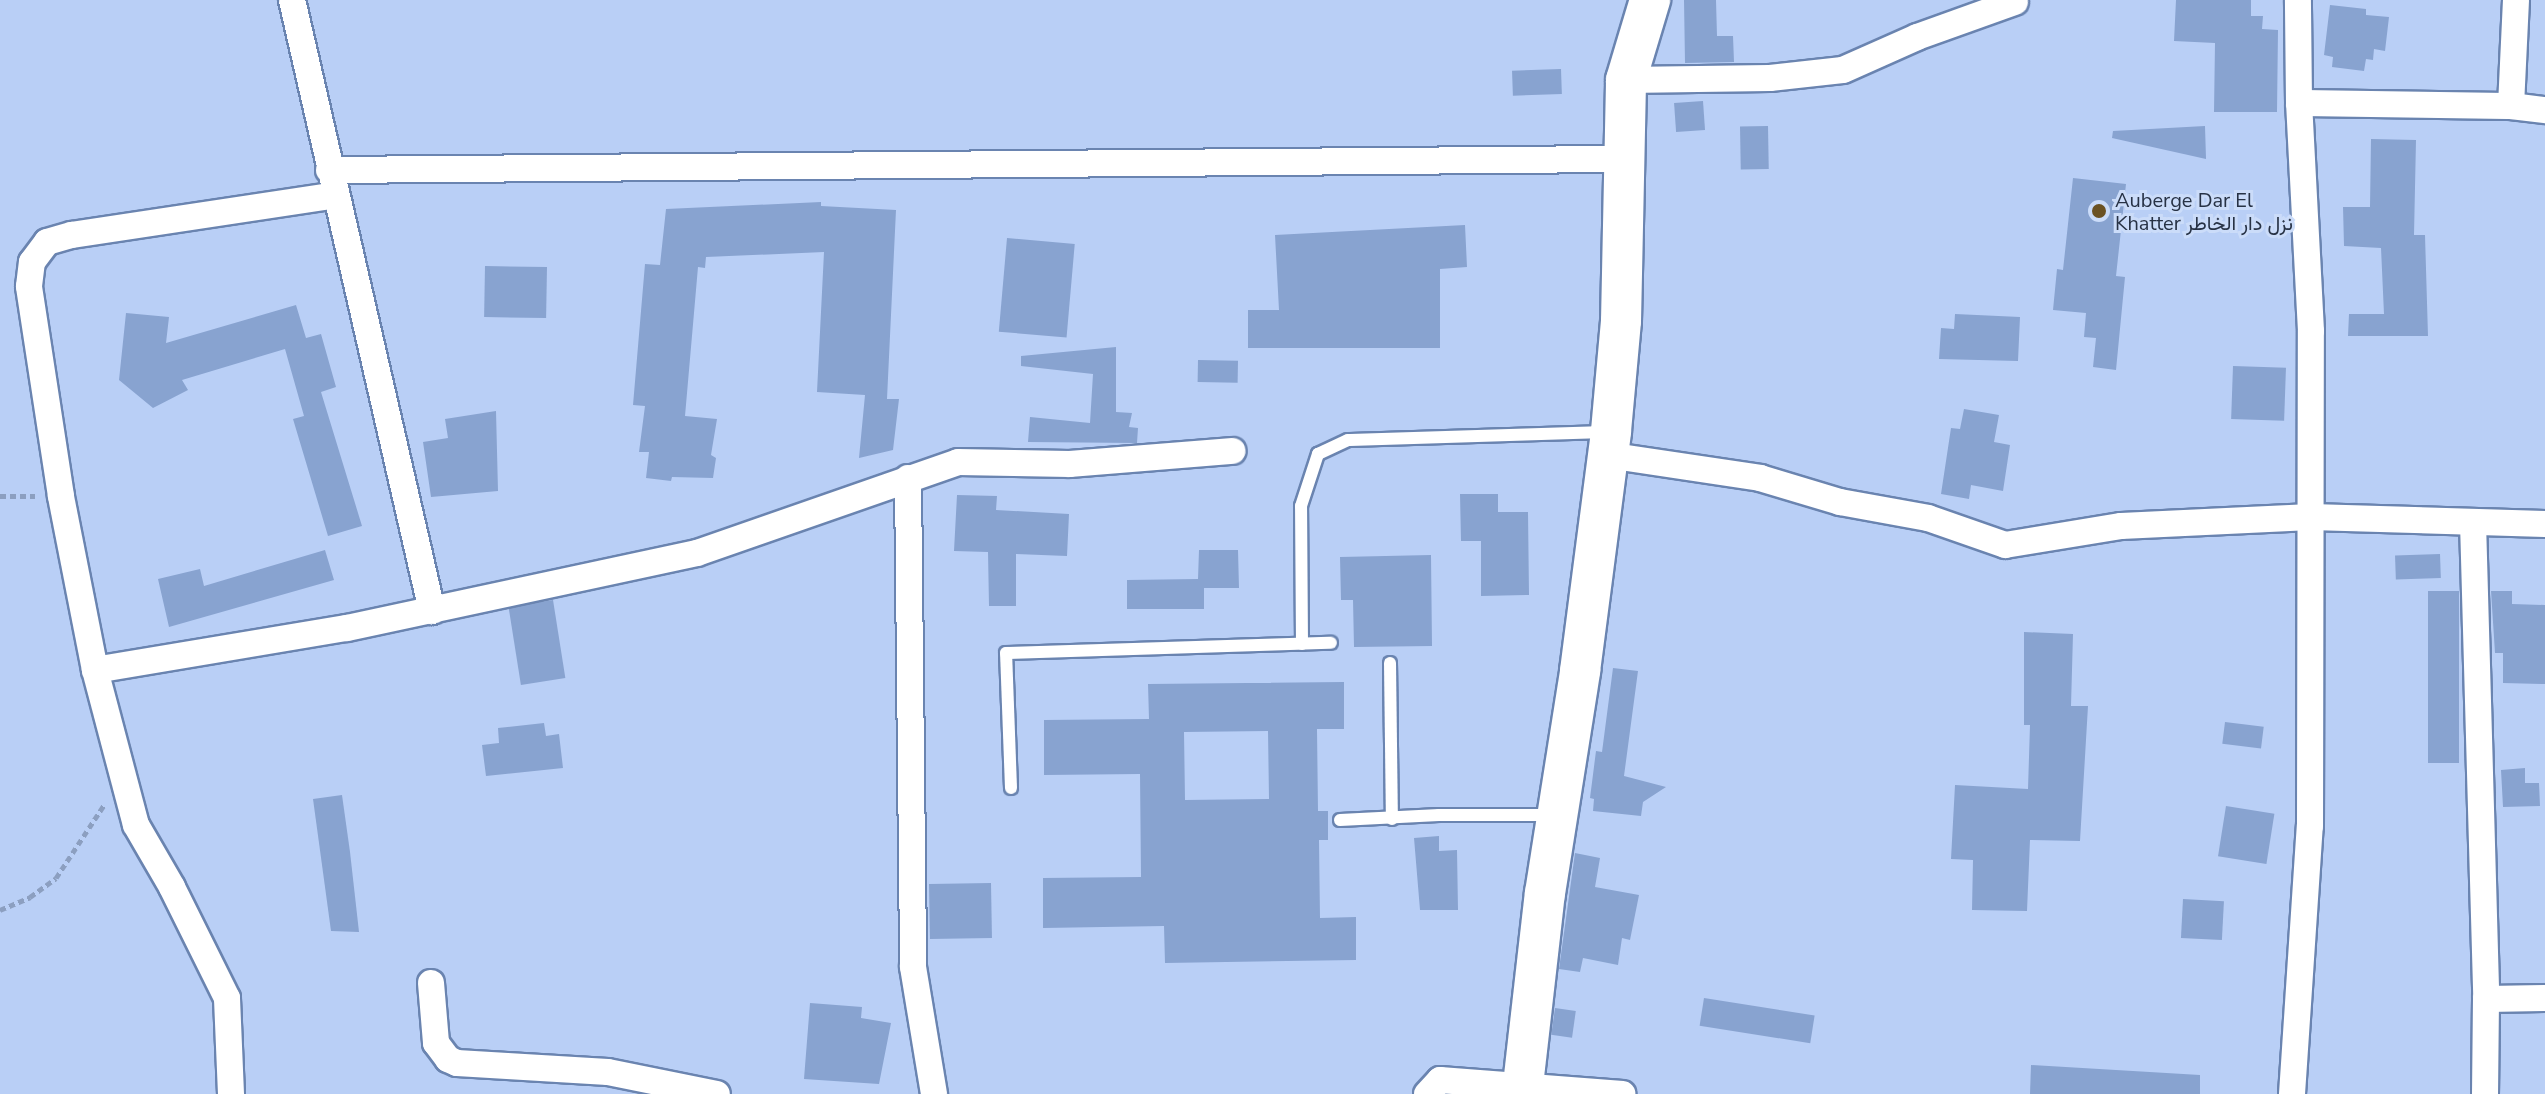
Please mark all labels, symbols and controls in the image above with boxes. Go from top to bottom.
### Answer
place label: Auberge Dar El Khatter نزل دار الخاطر [2115,188,2293,235]
marker: Auberge Dar El Khatter نزل دار الخاطر [2090,202,2108,220]

